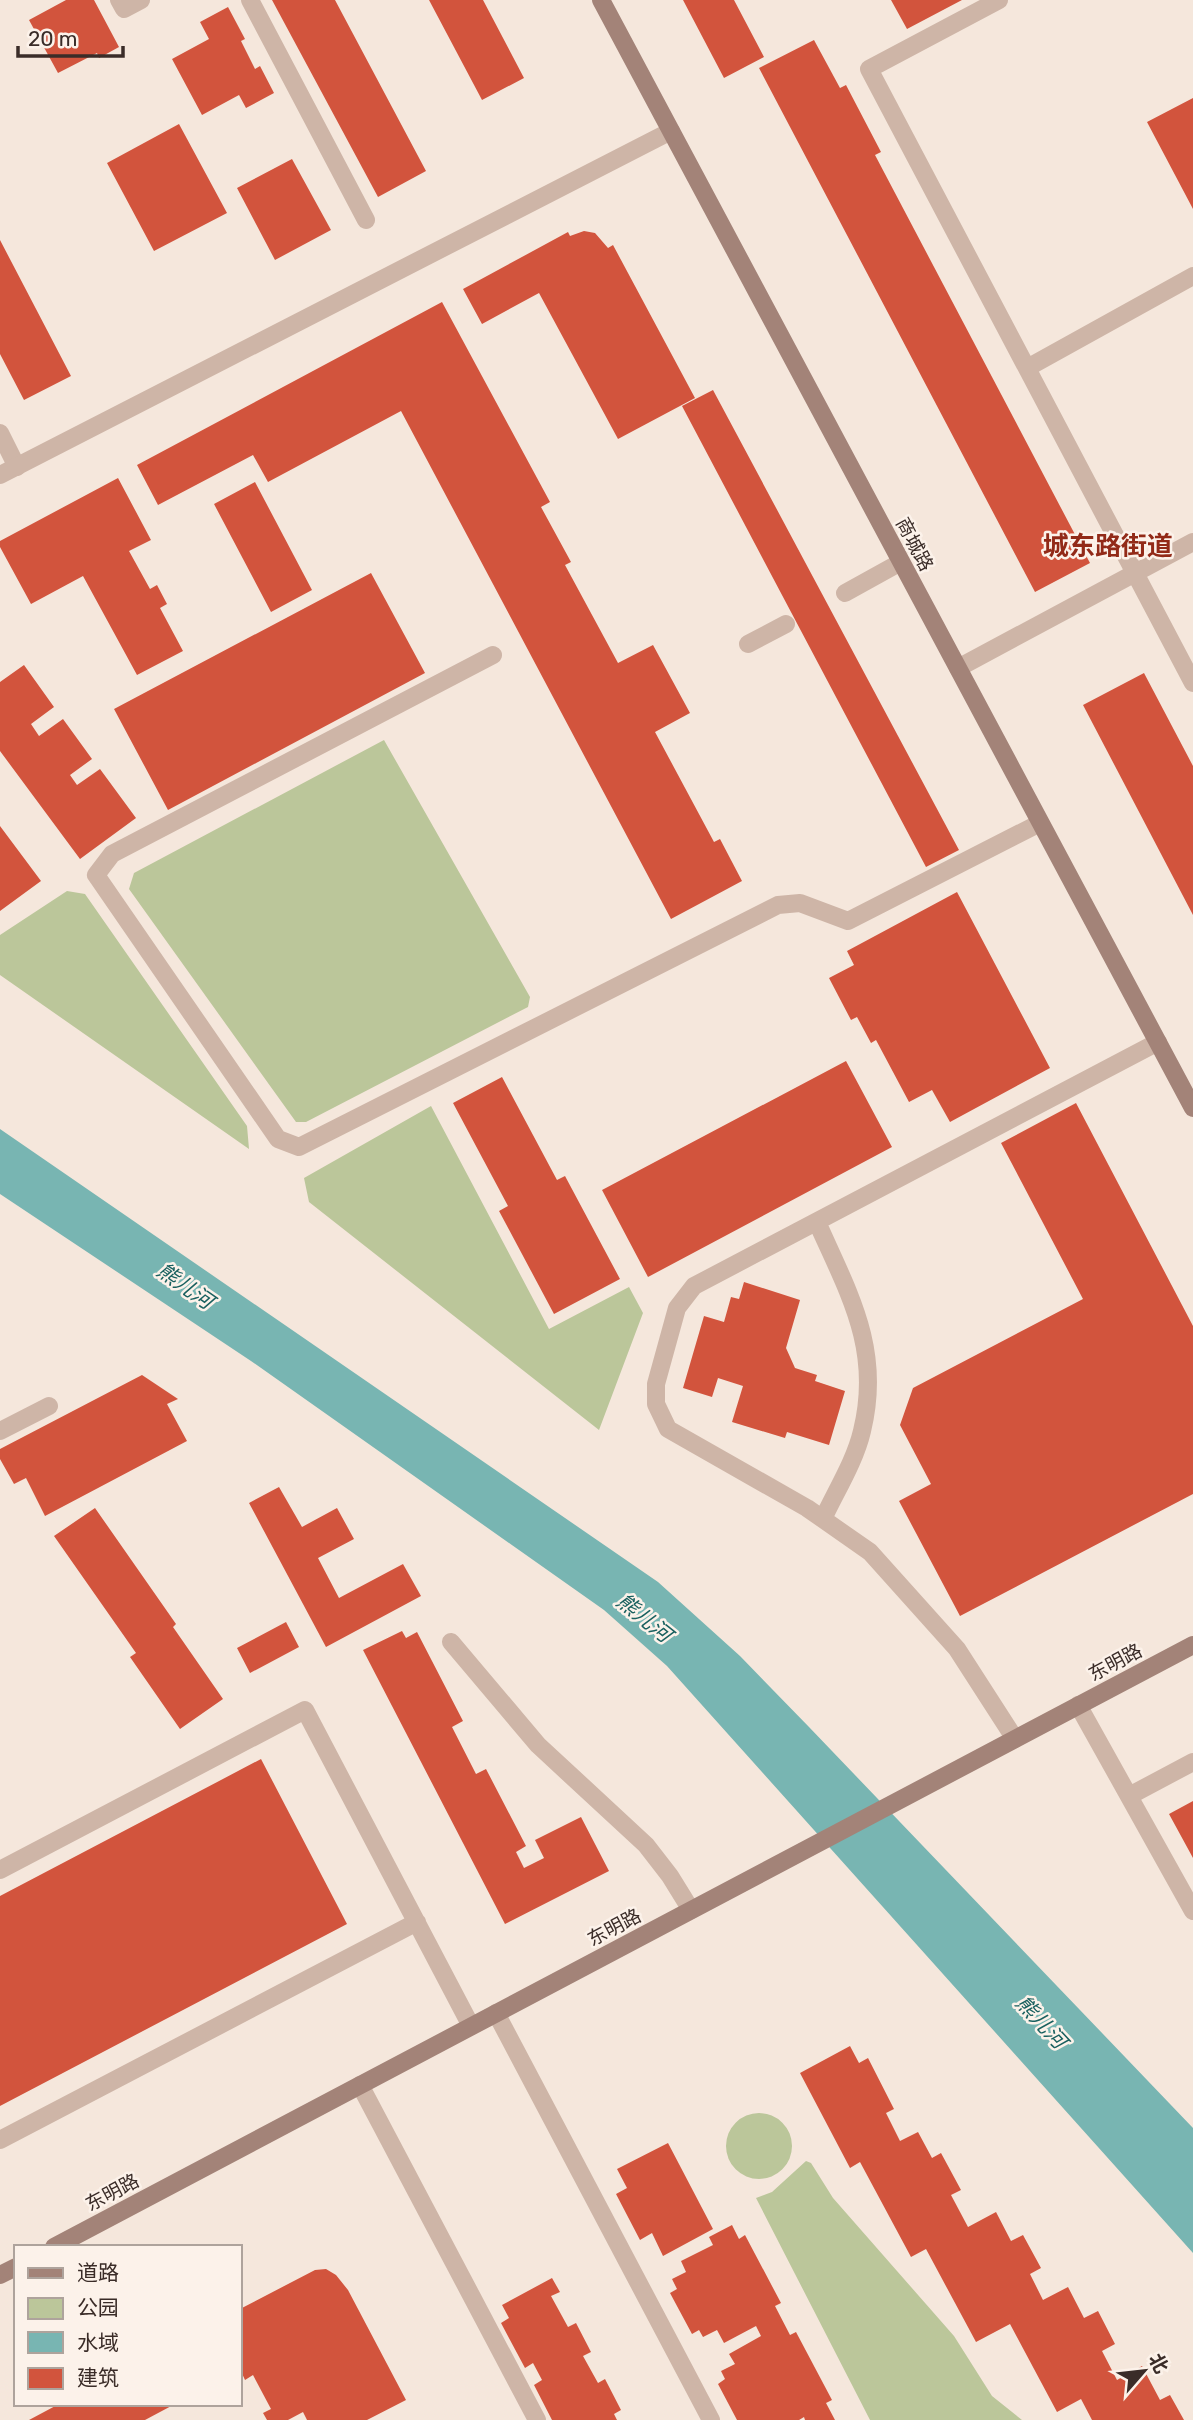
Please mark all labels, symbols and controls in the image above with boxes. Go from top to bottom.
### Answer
scale bar [18,14,122,58]
text: 20 m [28,26,77,51]
street label: 商城路 [891,514,938,575]
district label: 城东路街道 [1043,531,1173,562]
water label: 熊儿河 [152,1257,222,1316]
water label: 熊儿河 [612,1588,680,1650]
street label: 东明路 [1085,1639,1146,1686]
street label: 东明路 [584,1904,645,1951]
water label: 熊儿河 [1011,1990,1075,2056]
street label: 东明路 [82,2169,143,2216]
legend [14,2245,242,2406]
text: 道路 [77,2260,119,2285]
text: 公园 [77,2295,119,2320]
text: 水域 [77,2330,119,2355]
north arrow [1109,2336,1179,2406]
text: 北 [1144,2349,1173,2377]
text: 建筑 [77,2365,119,2390]

